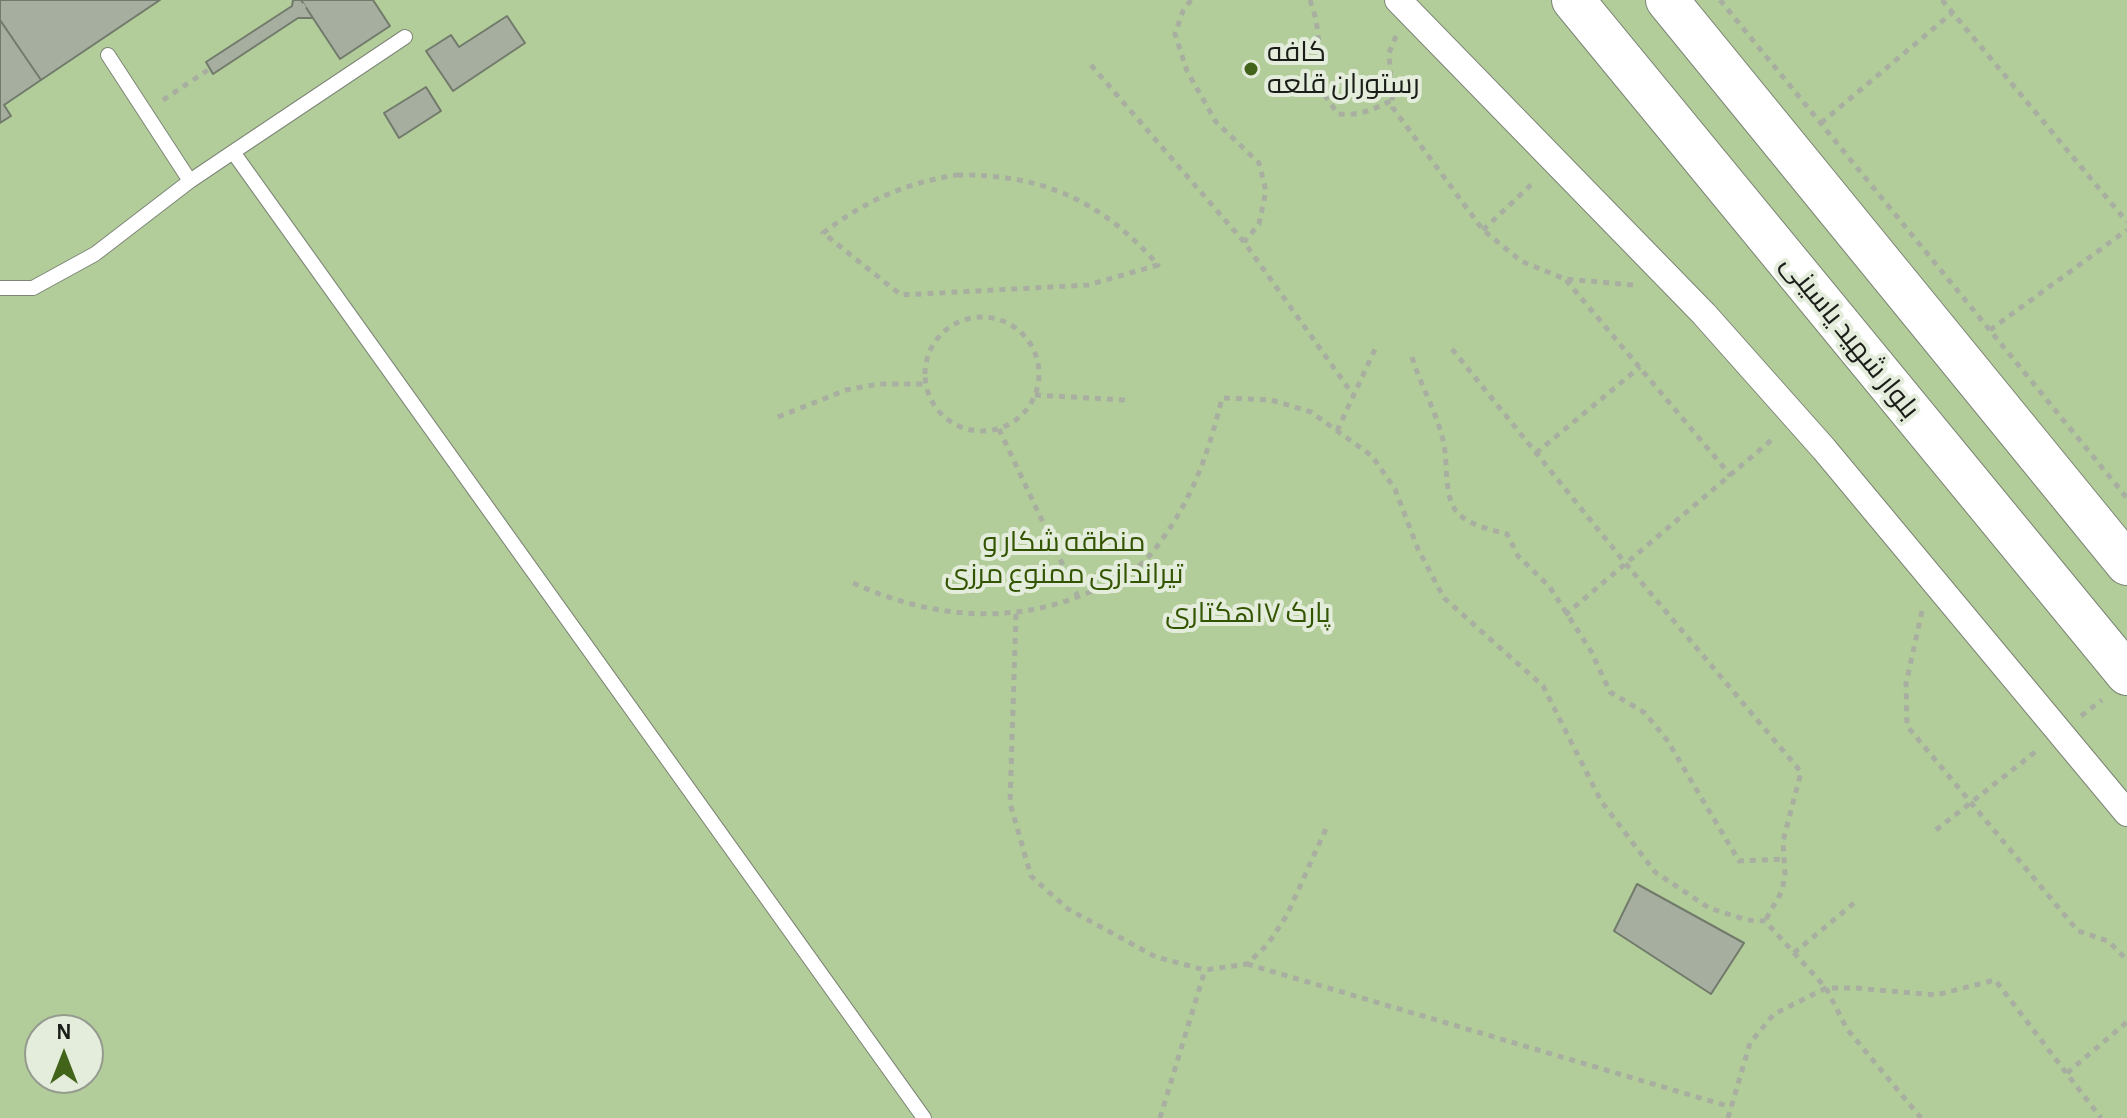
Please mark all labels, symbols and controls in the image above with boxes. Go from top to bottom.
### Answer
place label: کافه رستوران قلعه [1267,36,1420,102]
marker: کافه رستوران قلعه [1242,60,1260,78]
street label: بلوار شهید یاسینی [1774,248,1926,426]
park label: منطقه شکار و تیراندازی ممنوع مرزی [945,526,1183,592]
park label: پارک ۱۷هکتاری [1165,597,1331,631]
north arrow [24,1014,104,1094]
text: N [56,1021,72,1043]

